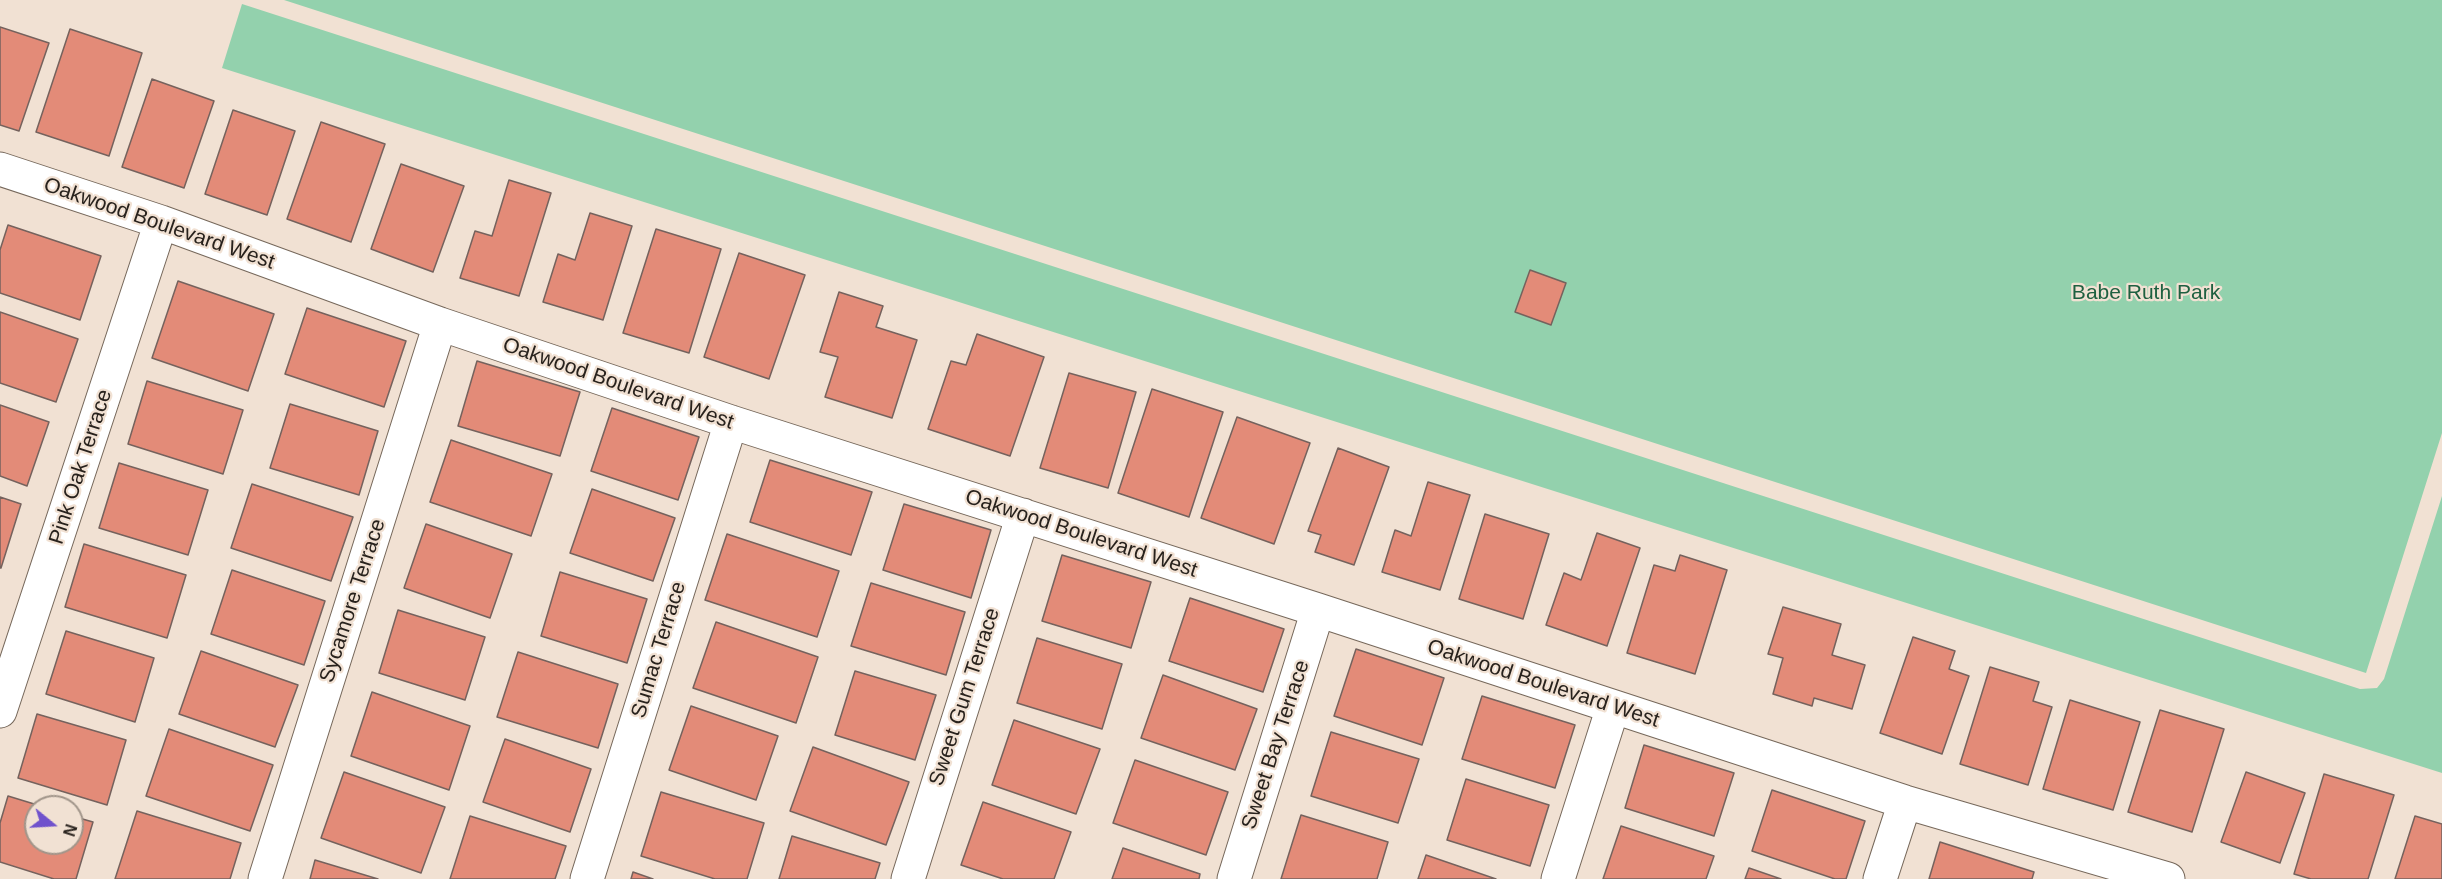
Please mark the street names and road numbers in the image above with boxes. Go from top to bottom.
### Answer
street label: Oakwood Boulevard West [40,173,278,275]
street label: Oakwood Boulevard West [499,333,737,435]
street label: Pink Oak Terrace [44,387,118,547]
street label: Oakwood Boulevard West [962,485,1200,583]
street label: Sycamore Terrace [315,516,391,686]
street label: Sumac Terrace [626,579,692,721]
street label: Sweet Gum Terrace [924,605,1006,789]
street label: Oakwood Boulevard West [1424,635,1662,733]
street label: Sweet Bay Terrace [1237,657,1315,833]

